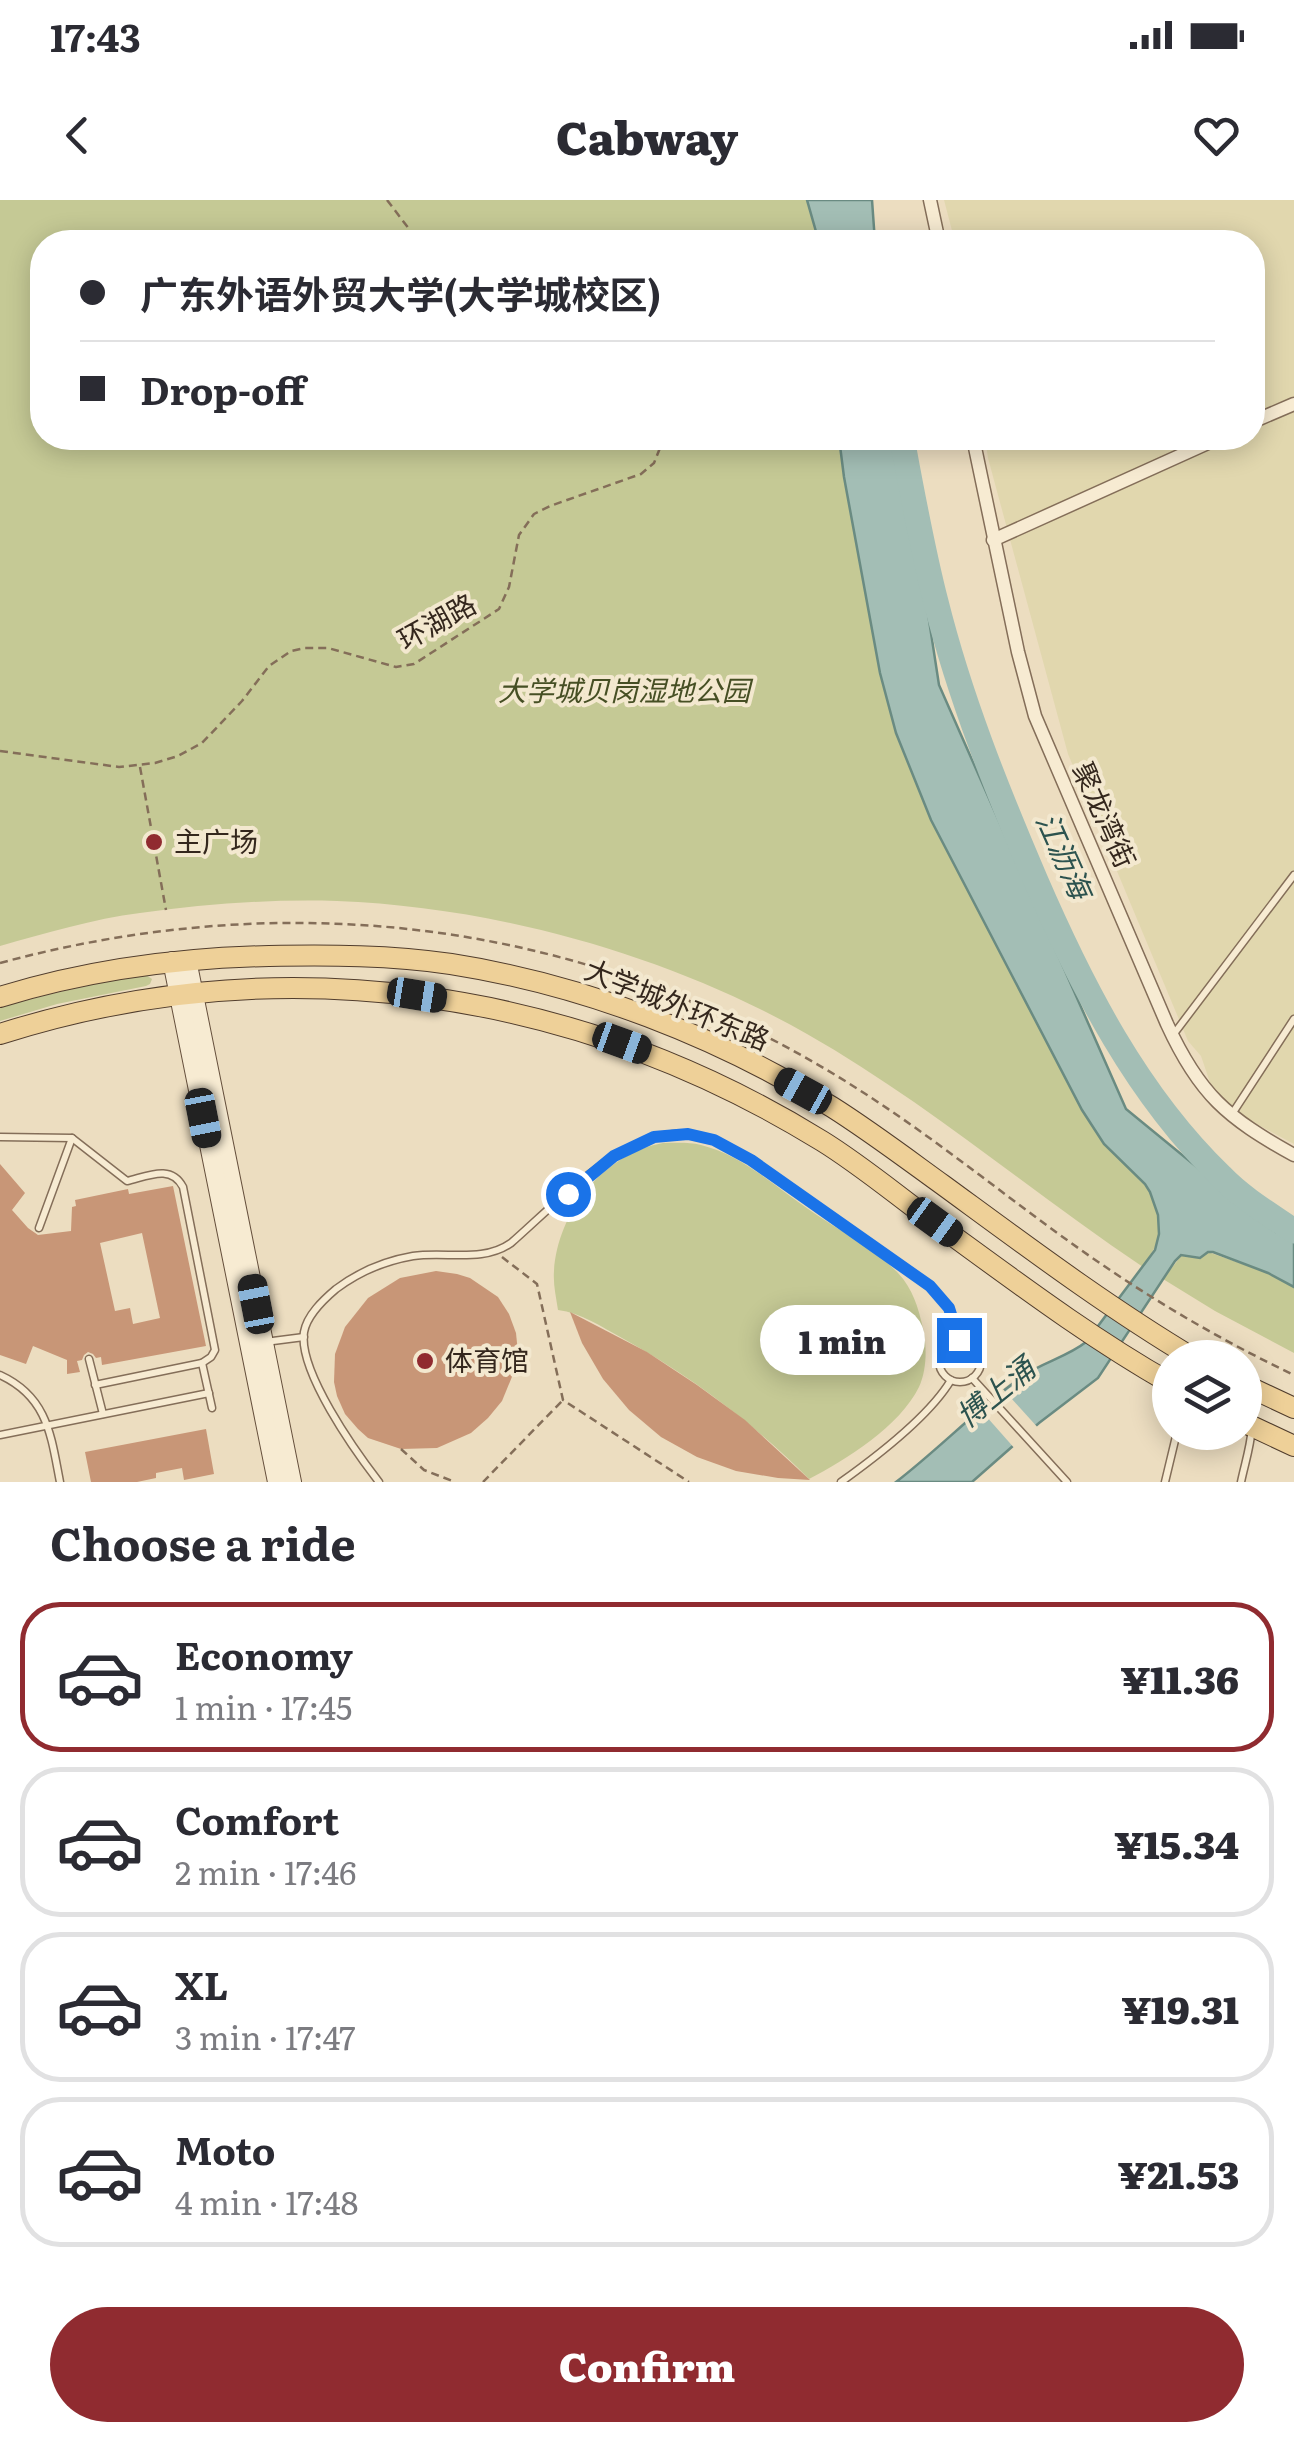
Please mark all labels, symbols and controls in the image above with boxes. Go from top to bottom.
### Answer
text: 17:43 [50,7,141,64]
text: Cabway [556,102,738,169]
icon: back [50,108,105,163]
icon: heart [1189,108,1244,163]
text: 广东外语外贸大学(大学城校区) [140,264,661,321]
text: Drop-off [140,360,305,417]
street label: 环湖路 [389,582,483,659]
park label: 大学城贝岗湿地公园 [498,668,754,710]
street label: 聚龙湾街 [1064,754,1148,874]
water label: 江沥海 [1027,805,1106,908]
place label: 主广场 [174,819,258,861]
marker: 主广场 [143,831,165,853]
street label: 大学城外环东路 [579,947,776,1059]
car [385,975,449,1015]
car [589,1019,655,1067]
car [769,1063,837,1119]
car [183,1086,223,1150]
route start [546,1172,591,1217]
car [902,1192,968,1252]
car [236,1272,276,1336]
callout: 1 min [759,1305,924,1375]
text: 1 min [799,1316,886,1364]
route end [937,1318,982,1363]
place label: 体育馆 [445,1338,529,1380]
map controls [1152,1340,1262,1450]
button: layers [1152,1340,1262,1450]
water label: 博上涌 [945,1343,1045,1436]
marker: 体育馆 [414,1350,436,1372]
text: Choose a ride [50,1508,356,1575]
text: Economy [175,1625,353,1682]
icon: car [55,1632,145,1722]
text: ¥11.36 [1121,1649,1239,1706]
text: 1 min · 17:45 [175,1682,352,1730]
text: Comfort [175,1790,339,1847]
icon: car [55,1797,145,1887]
text: ¥15.34 [1114,1814,1239,1871]
text: 2 min · 17:46 [175,1847,356,1895]
text: XL [175,1955,228,2012]
icon: car [55,1962,145,2052]
text: ¥19.31 [1121,1979,1239,2036]
text: 3 min · 17:47 [175,2012,355,2060]
text: Moto [175,2120,275,2177]
icon: car [55,2127,145,2217]
text: ¥21.53 [1118,2144,1239,2201]
text: 4 min · 17:48 [175,2177,358,2225]
button: Confirm [50,2307,1244,2422]

